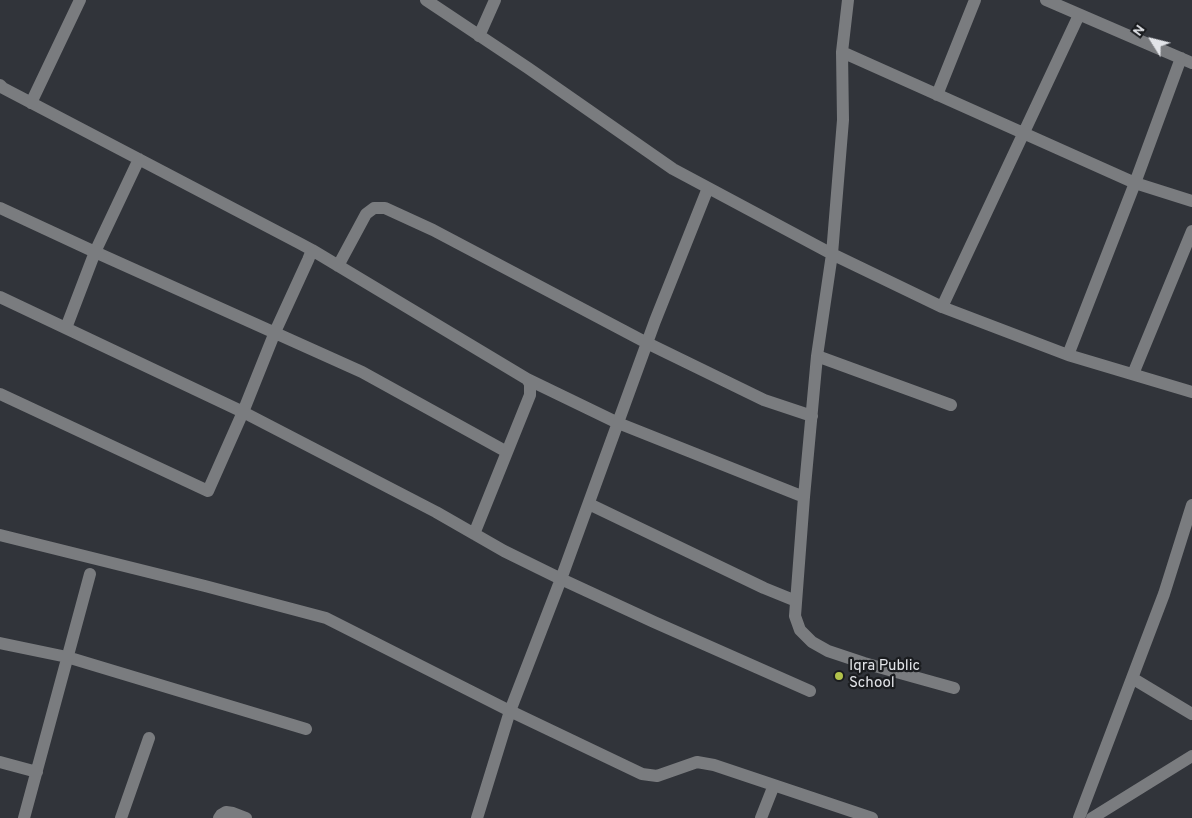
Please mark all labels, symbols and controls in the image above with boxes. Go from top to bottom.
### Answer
north arrow [1127,15,1177,65]
text: N [1130,22,1149,40]
place label: Iqra Public School [849,658,920,693]
marker: Iqra Public School [833,670,845,682]

